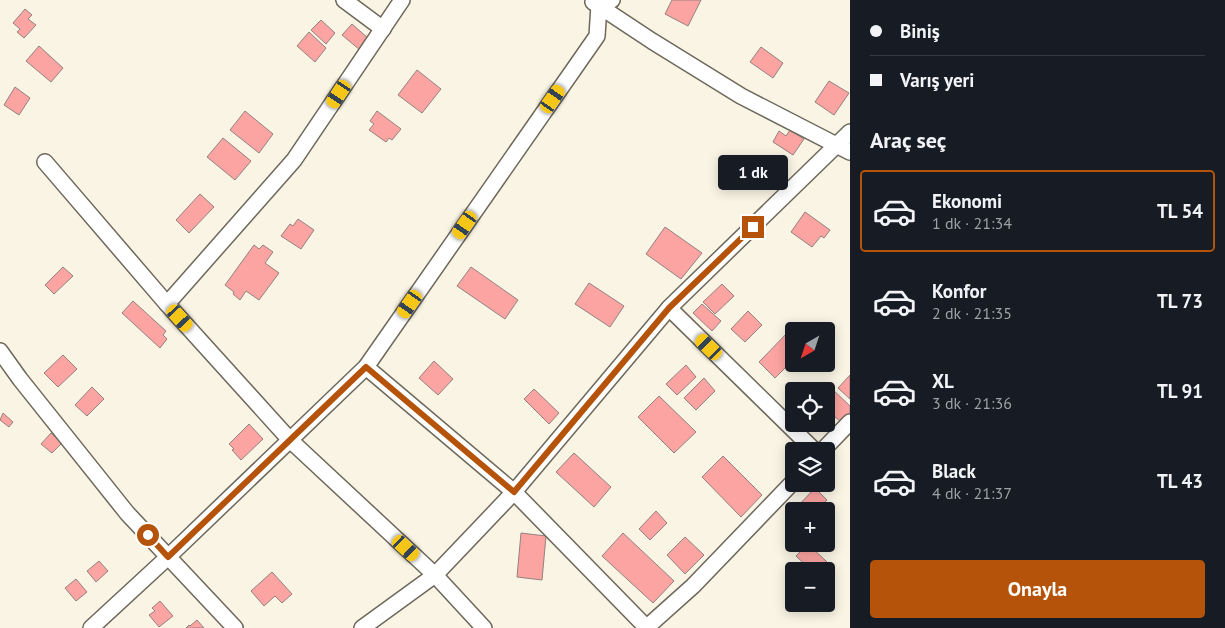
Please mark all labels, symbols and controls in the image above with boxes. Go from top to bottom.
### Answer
text: Biniş [900,19,940,43]
text: Varış yeri [900,68,974,92]
car [324,77,353,111]
car [538,82,567,116]
text: Araç seç [870,126,946,154]
callout: 1 dk [718,154,788,190]
text: 1 dk [738,162,768,182]
icon: car [872,189,917,234]
text: Ekonomi [932,189,1002,213]
text: TL 54 [1157,199,1203,223]
car [450,208,479,242]
text: 1 dk · 21:34 [932,213,1012,233]
route end [742,216,764,238]
icon: car [872,279,917,324]
text: Konfor [932,279,986,303]
car [395,287,424,321]
text: TL 73 [1157,289,1203,313]
car [164,302,195,334]
text: 2 dk · 21:35 [932,303,1012,323]
north arrow [785,322,835,372]
map controls [785,322,835,612]
car [692,331,725,363]
icon: car [872,369,917,414]
text: XL [932,369,954,393]
text: TL 91 [1157,379,1203,403]
button: locate [785,382,835,432]
text: 3 dk · 21:36 [932,393,1012,413]
button: layers [785,442,835,492]
icon: car [872,459,917,504]
text: Black [932,459,976,483]
text: TL 43 [1157,469,1203,493]
text: 4 dk · 21:37 [932,483,1012,503]
button: + [785,502,835,552]
route start [137,524,159,546]
car [389,532,422,564]
button: Onayla [870,560,1205,618]
button: − [785,562,835,612]

